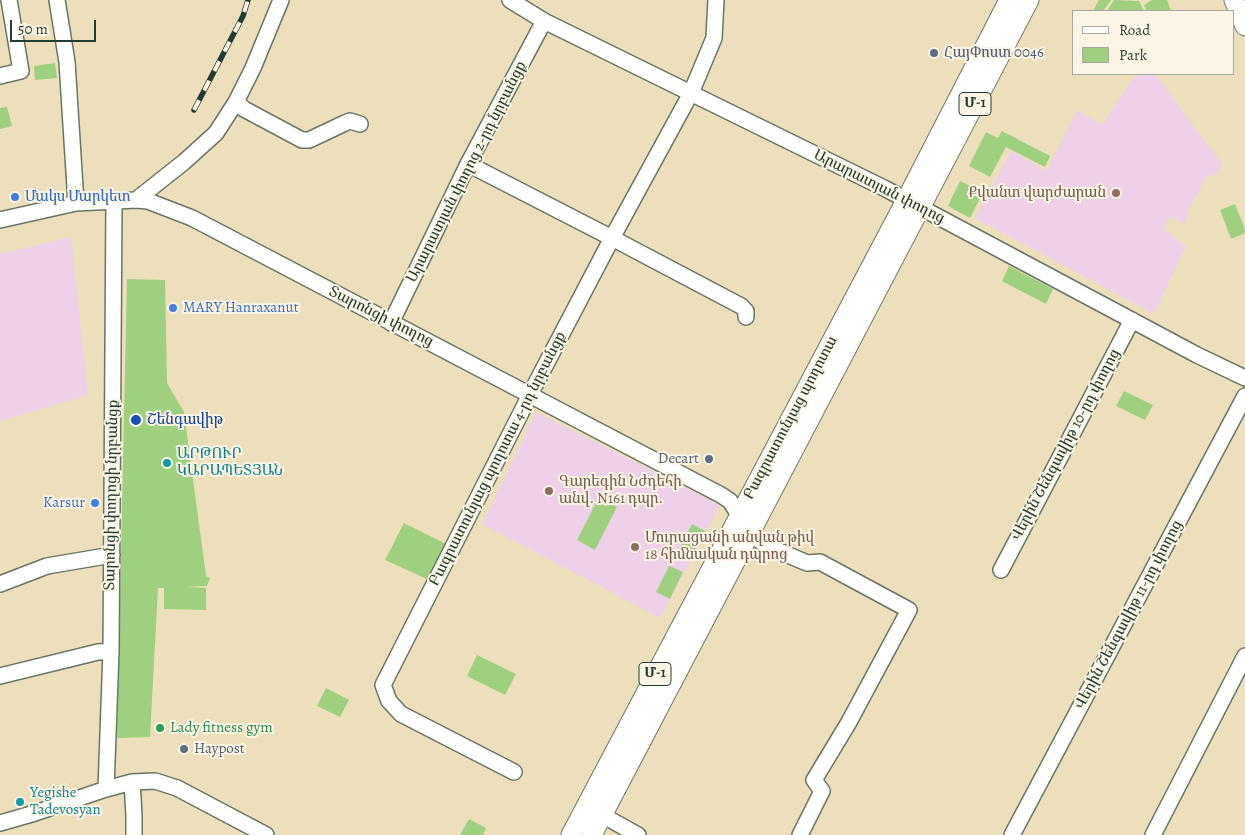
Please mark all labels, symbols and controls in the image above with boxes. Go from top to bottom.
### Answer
scale bar [12,10,99,42]
legend [1072,10,1235,75]
text: 50 m [18,19,48,39]
text: Road [1119,20,1150,40]
place label: ՀայՓոստ 0046 [944,44,1044,62]
text: Park [1119,45,1147,65]
marker: ՀայՓոստ 0046 [928,47,940,59]
street label: Արարատյան փողոց 2-րդ նրբանցք [403,58,531,286]
road number: Մ-1 [959,92,991,116]
street label: Արարատյան փողոց [810,146,948,228]
place label: Քվանտ վարժարան [969,184,1106,202]
marker: Քվանտ վարժարան [1110,187,1122,199]
place label: Մակս Մարկետ [25,188,130,206]
marker: Մակս Մարկետ [9,191,21,203]
street label: Տարոնցի փողոց [326,283,436,351]
place label: MARY Hanraxanut [183,299,299,317]
marker: MARY Hanraxanut [167,302,179,314]
street label: Բագրատունյաց պողոտա 4-րդ նրբանցք [426,329,570,589]
street label: Բագրատունյաց պողոտա [740,333,842,503]
street label: Վերին Շենգավիթ 10-րդ փողոց [1008,346,1124,544]
street label: Տարոնցի փողոցի նրբանցք [101,399,123,591]
place label: Շենգավիթ [147,411,223,429]
marker: Շենգավիթ [129,413,143,427]
place label: ԱՐԹՈՒՐ ԿԱՐԱՊԵՏՅԱՆ [177,445,283,480]
place label: Decart [658,450,699,468]
marker: Decart [703,453,715,465]
marker: ԱՐԹՈՒՐ ԿԱՐԱՊԵՏՅԱՆ [161,457,173,469]
place label: Գարեգին Նժդեհի անվ. N161 դպր. [559,473,682,508]
marker: Գարեգին Նժդեհի անվ. N161 դպր. [543,485,555,497]
place label: Karsur [43,494,85,512]
marker: Karsur [89,497,101,509]
street label: Վերին Շենգավիթ 11-րդ փողոց [1071,517,1187,713]
place label: Մուրացանի անվան թիվ 18 հիմնական դպրոց [645,529,814,564]
marker: Մուրացանի անվան թիվ 18 հիմնական դպրոց [629,541,641,553]
road number: Մ-1 [639,662,671,686]
place label: Lady fitness gym [170,719,273,737]
marker: Lady fitness gym [154,722,166,734]
place label: Haypost [194,740,245,758]
marker: Haypost [178,743,190,755]
place label: Yegishe Tadevosyan [30,784,101,819]
marker: Yegishe Tadevosyan [14,796,26,808]

